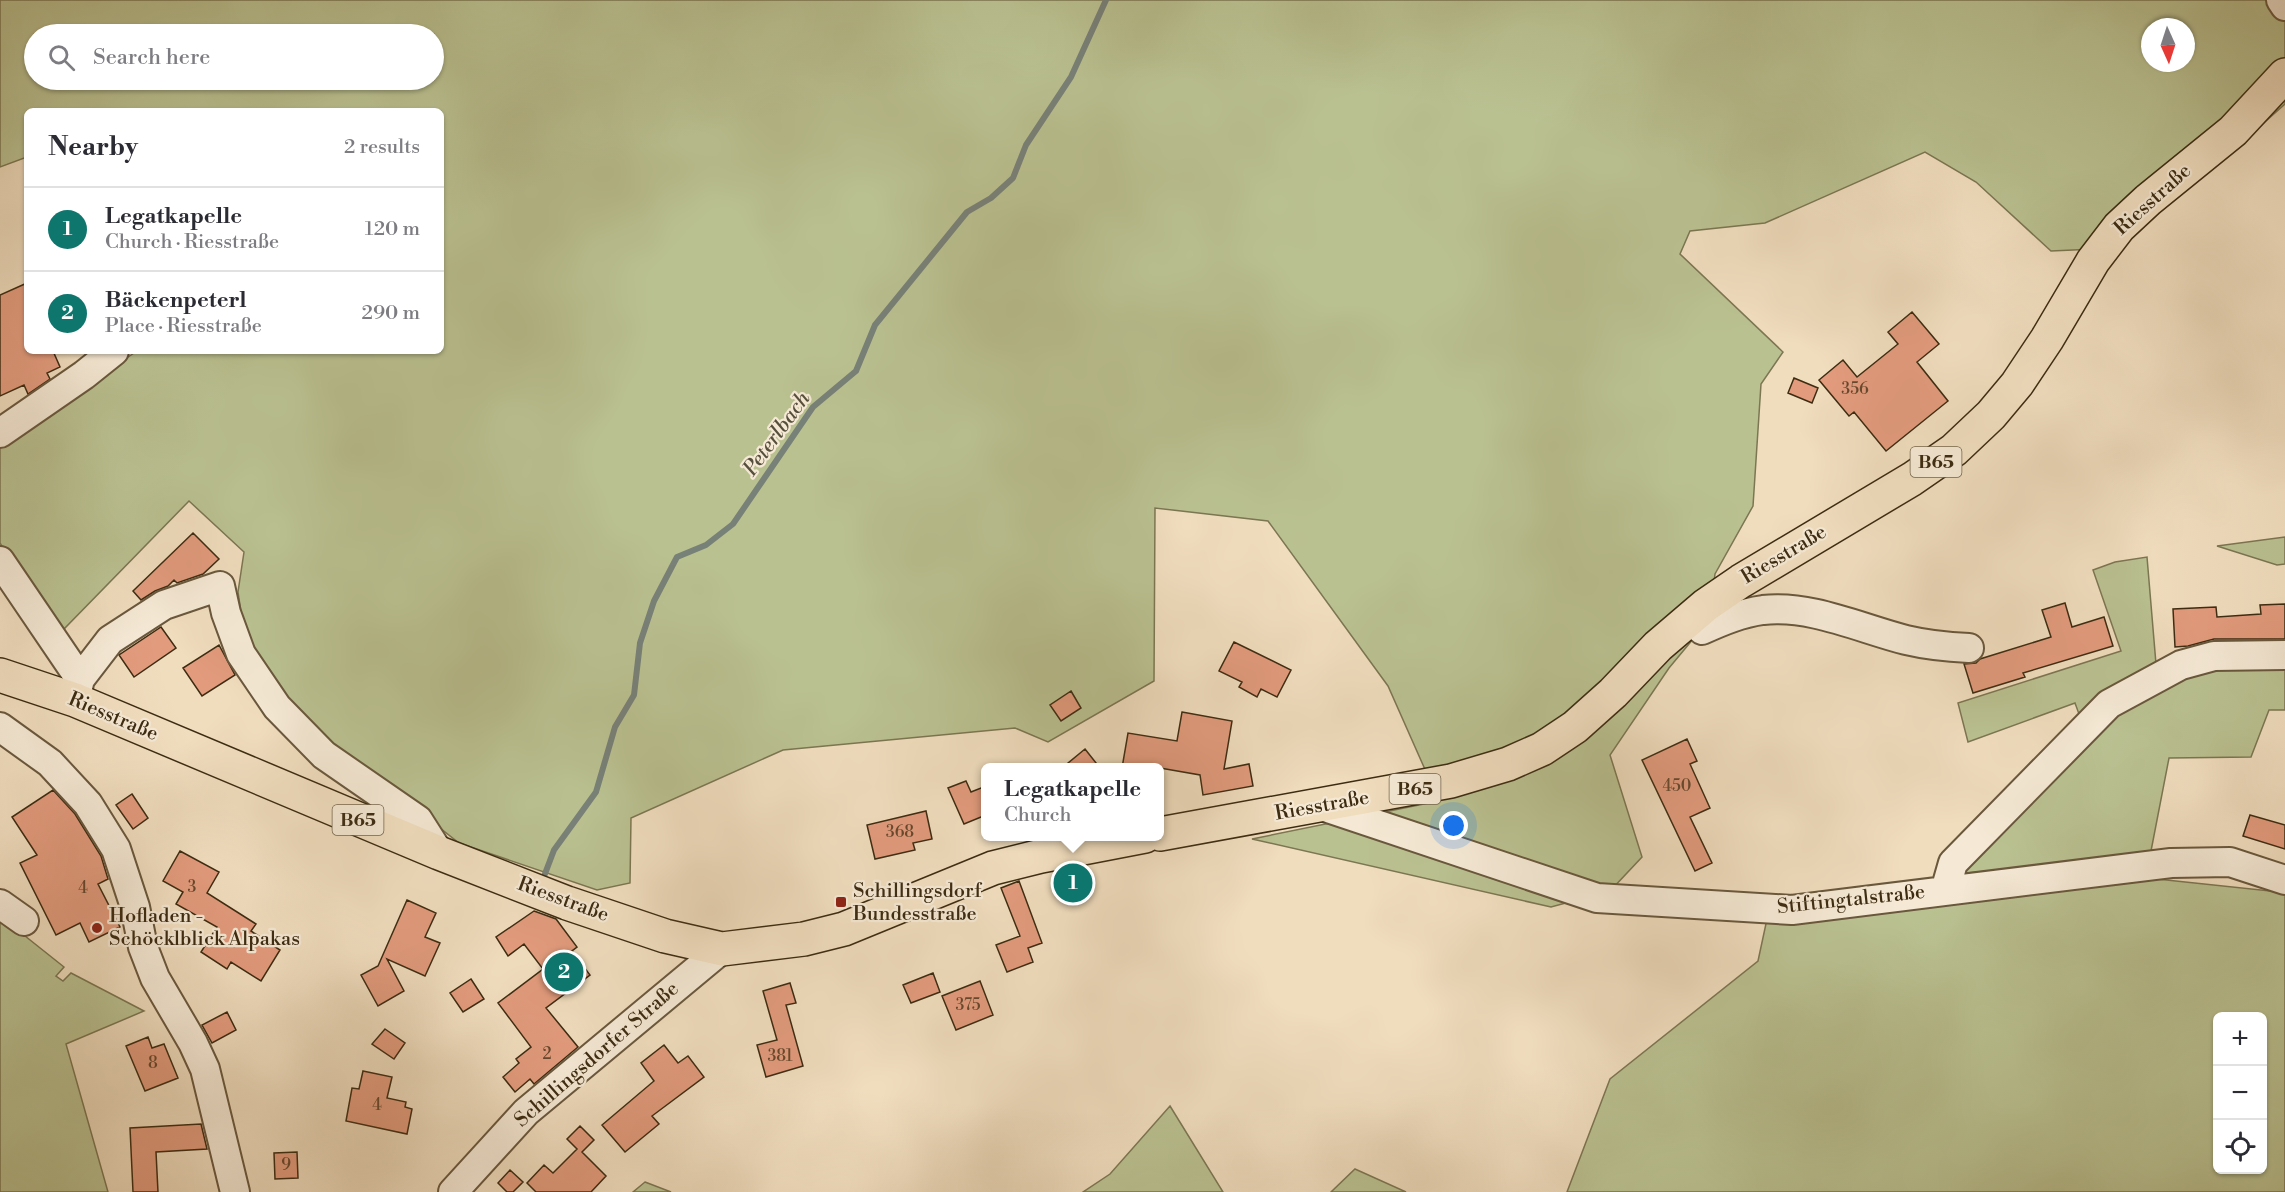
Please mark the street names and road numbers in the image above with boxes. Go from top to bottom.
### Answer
street label: Riesstraße [2109,159,2197,241]
road number: B65 [1910,447,1962,477]
street label: Riesstraße [1737,520,1831,590]
street label: Riesstraße [64,687,162,747]
road number: B65 [1390,774,1440,804]
street label: Riesstraße [1273,785,1371,827]
road number: B65 [332,805,384,835]
street label: Riesstraße [514,872,612,928]
street label: Stiftingtalstraße [1776,880,1926,920]
street label: Schillingsdorfer Straße [510,977,684,1133]

